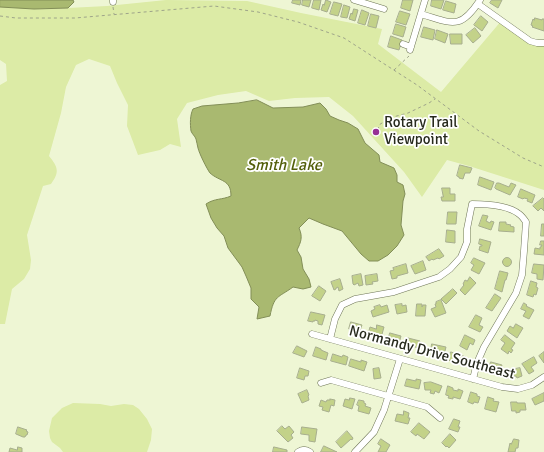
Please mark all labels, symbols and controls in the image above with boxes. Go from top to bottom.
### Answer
place label: Rotary Trail Viewpoint [384,114,458,149]
marker: Rotary Trail Viewpoint [371,127,381,137]
water label: Smith Lake [246,156,322,176]
street label: Normandy Drive Southeast [347,322,517,384]

